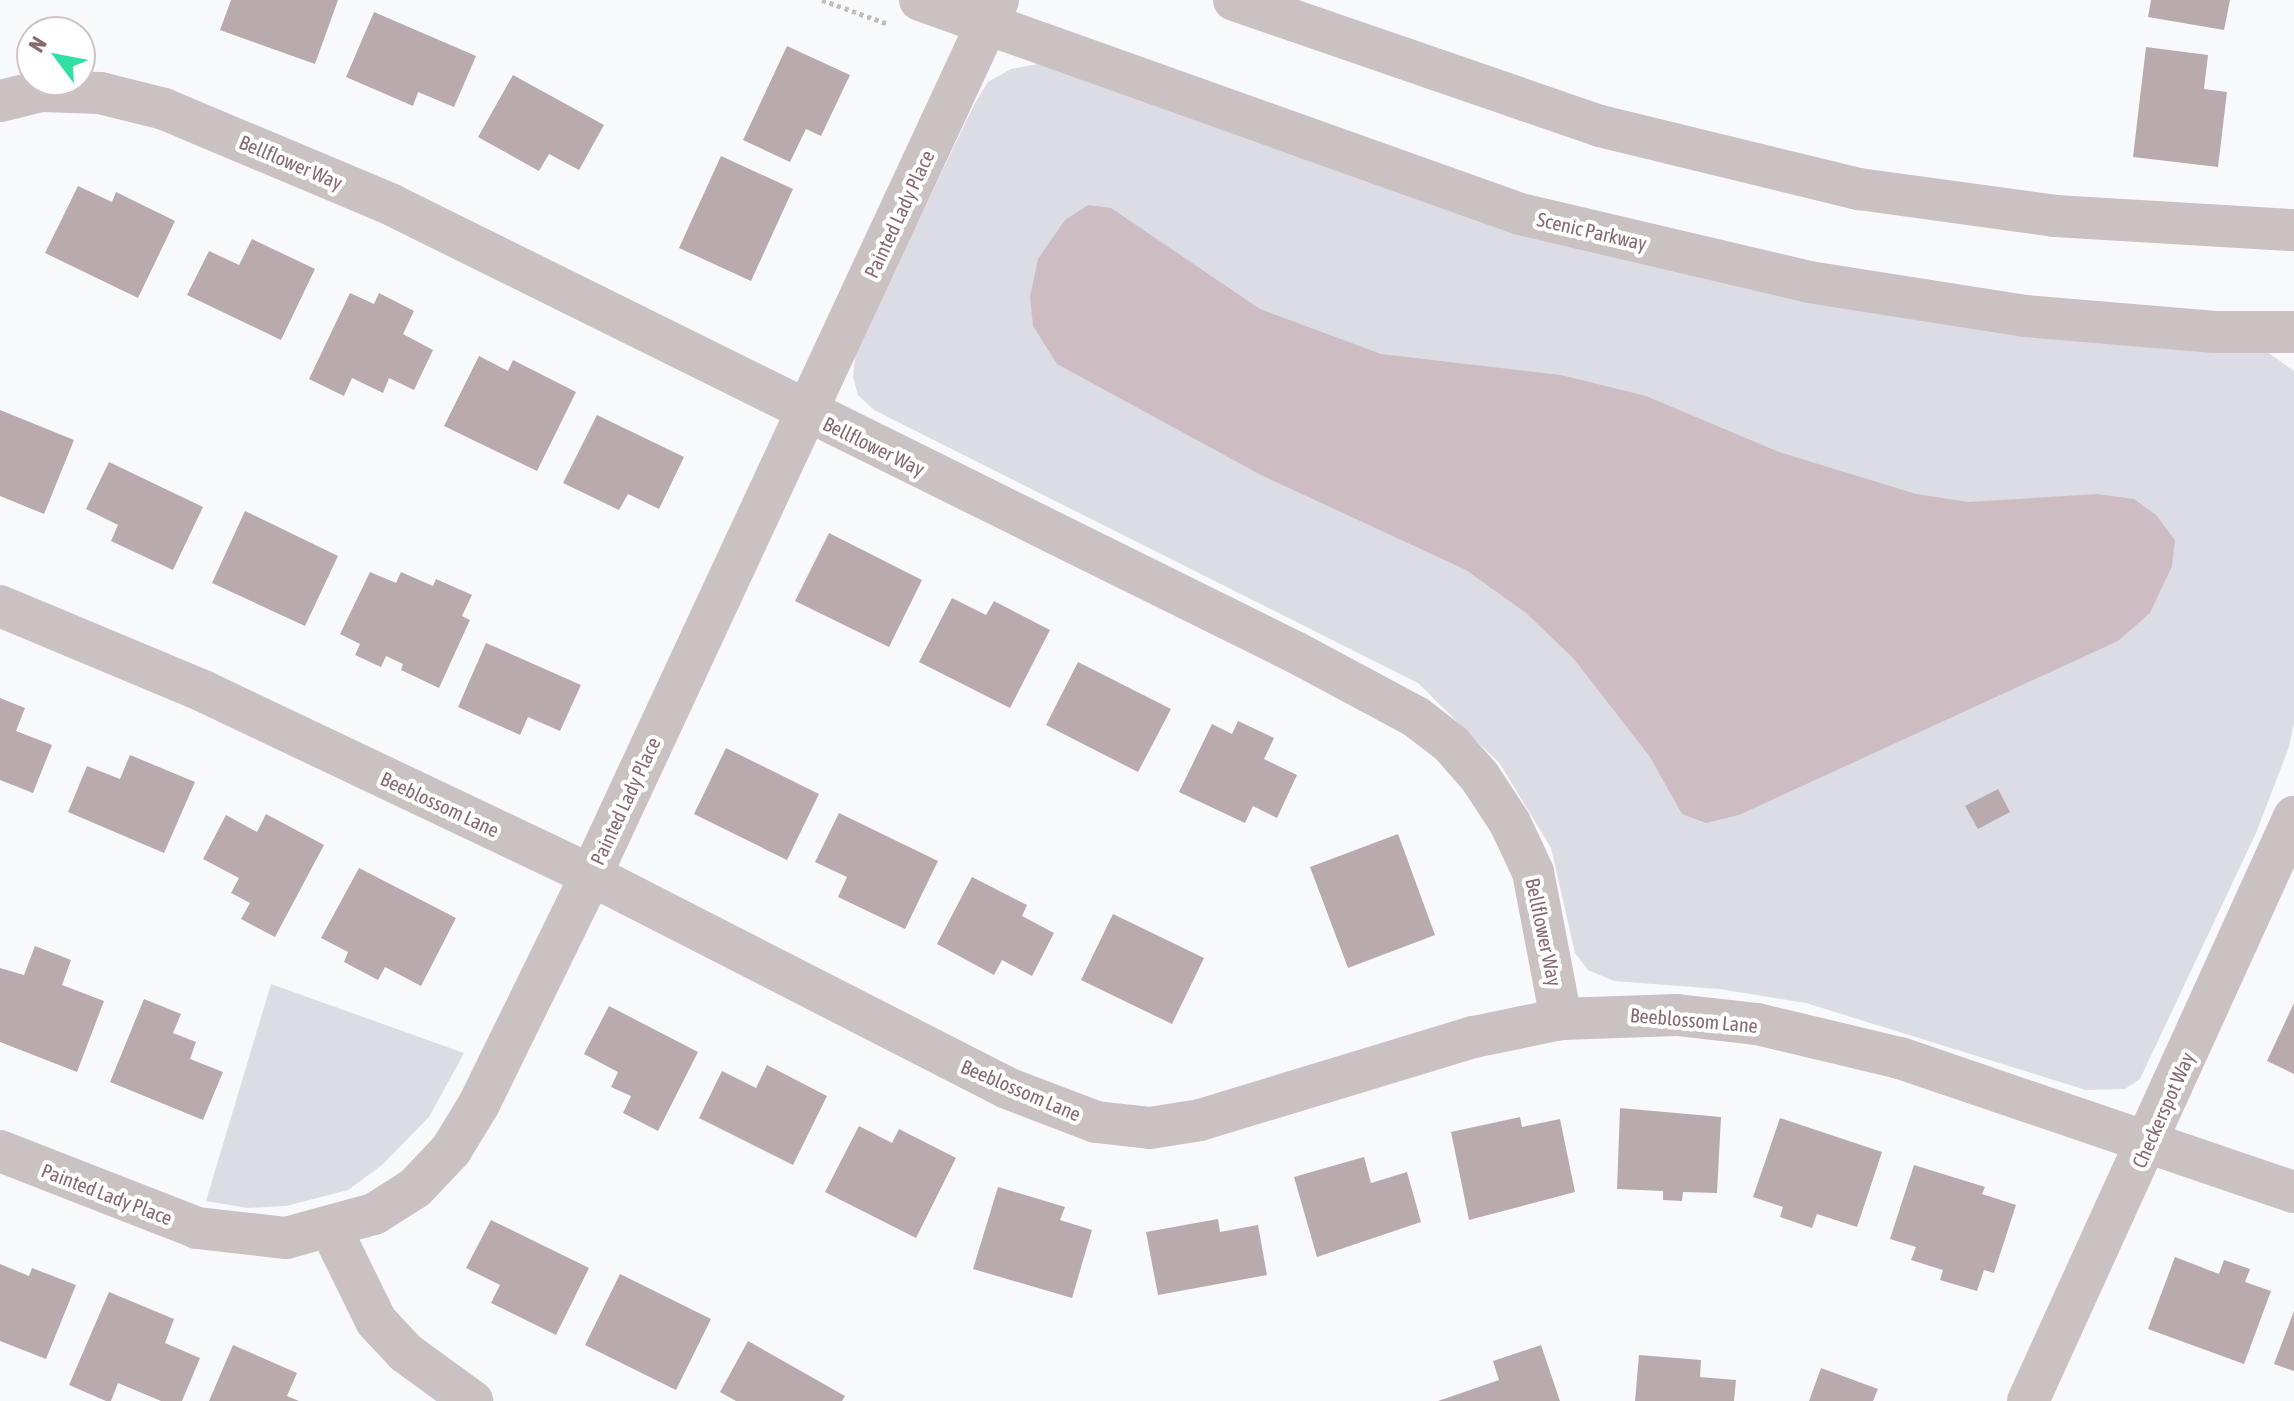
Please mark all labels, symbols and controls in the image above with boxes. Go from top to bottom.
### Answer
north arrow [16,16,96,96]
text: N [23,32,52,57]
street label: Bellflower Way [236,129,346,195]
street label: Painted Lady Place [859,146,939,282]
street label: Scenic Parkway [1535,207,1649,255]
street label: Bellflower Way [819,411,929,481]
street label: Painted Lady Place [585,733,665,869]
street label: Beeblossom Lane [377,766,503,842]
street label: Bellflower Way [1521,876,1567,988]
street label: Beeblossom Lane [1629,1002,1759,1038]
street label: Checkerspot Way [2127,1048,2199,1172]
street label: Beeblossom Lane [957,1054,1085,1126]
street label: Painted Lady Place [38,1158,176,1230]

